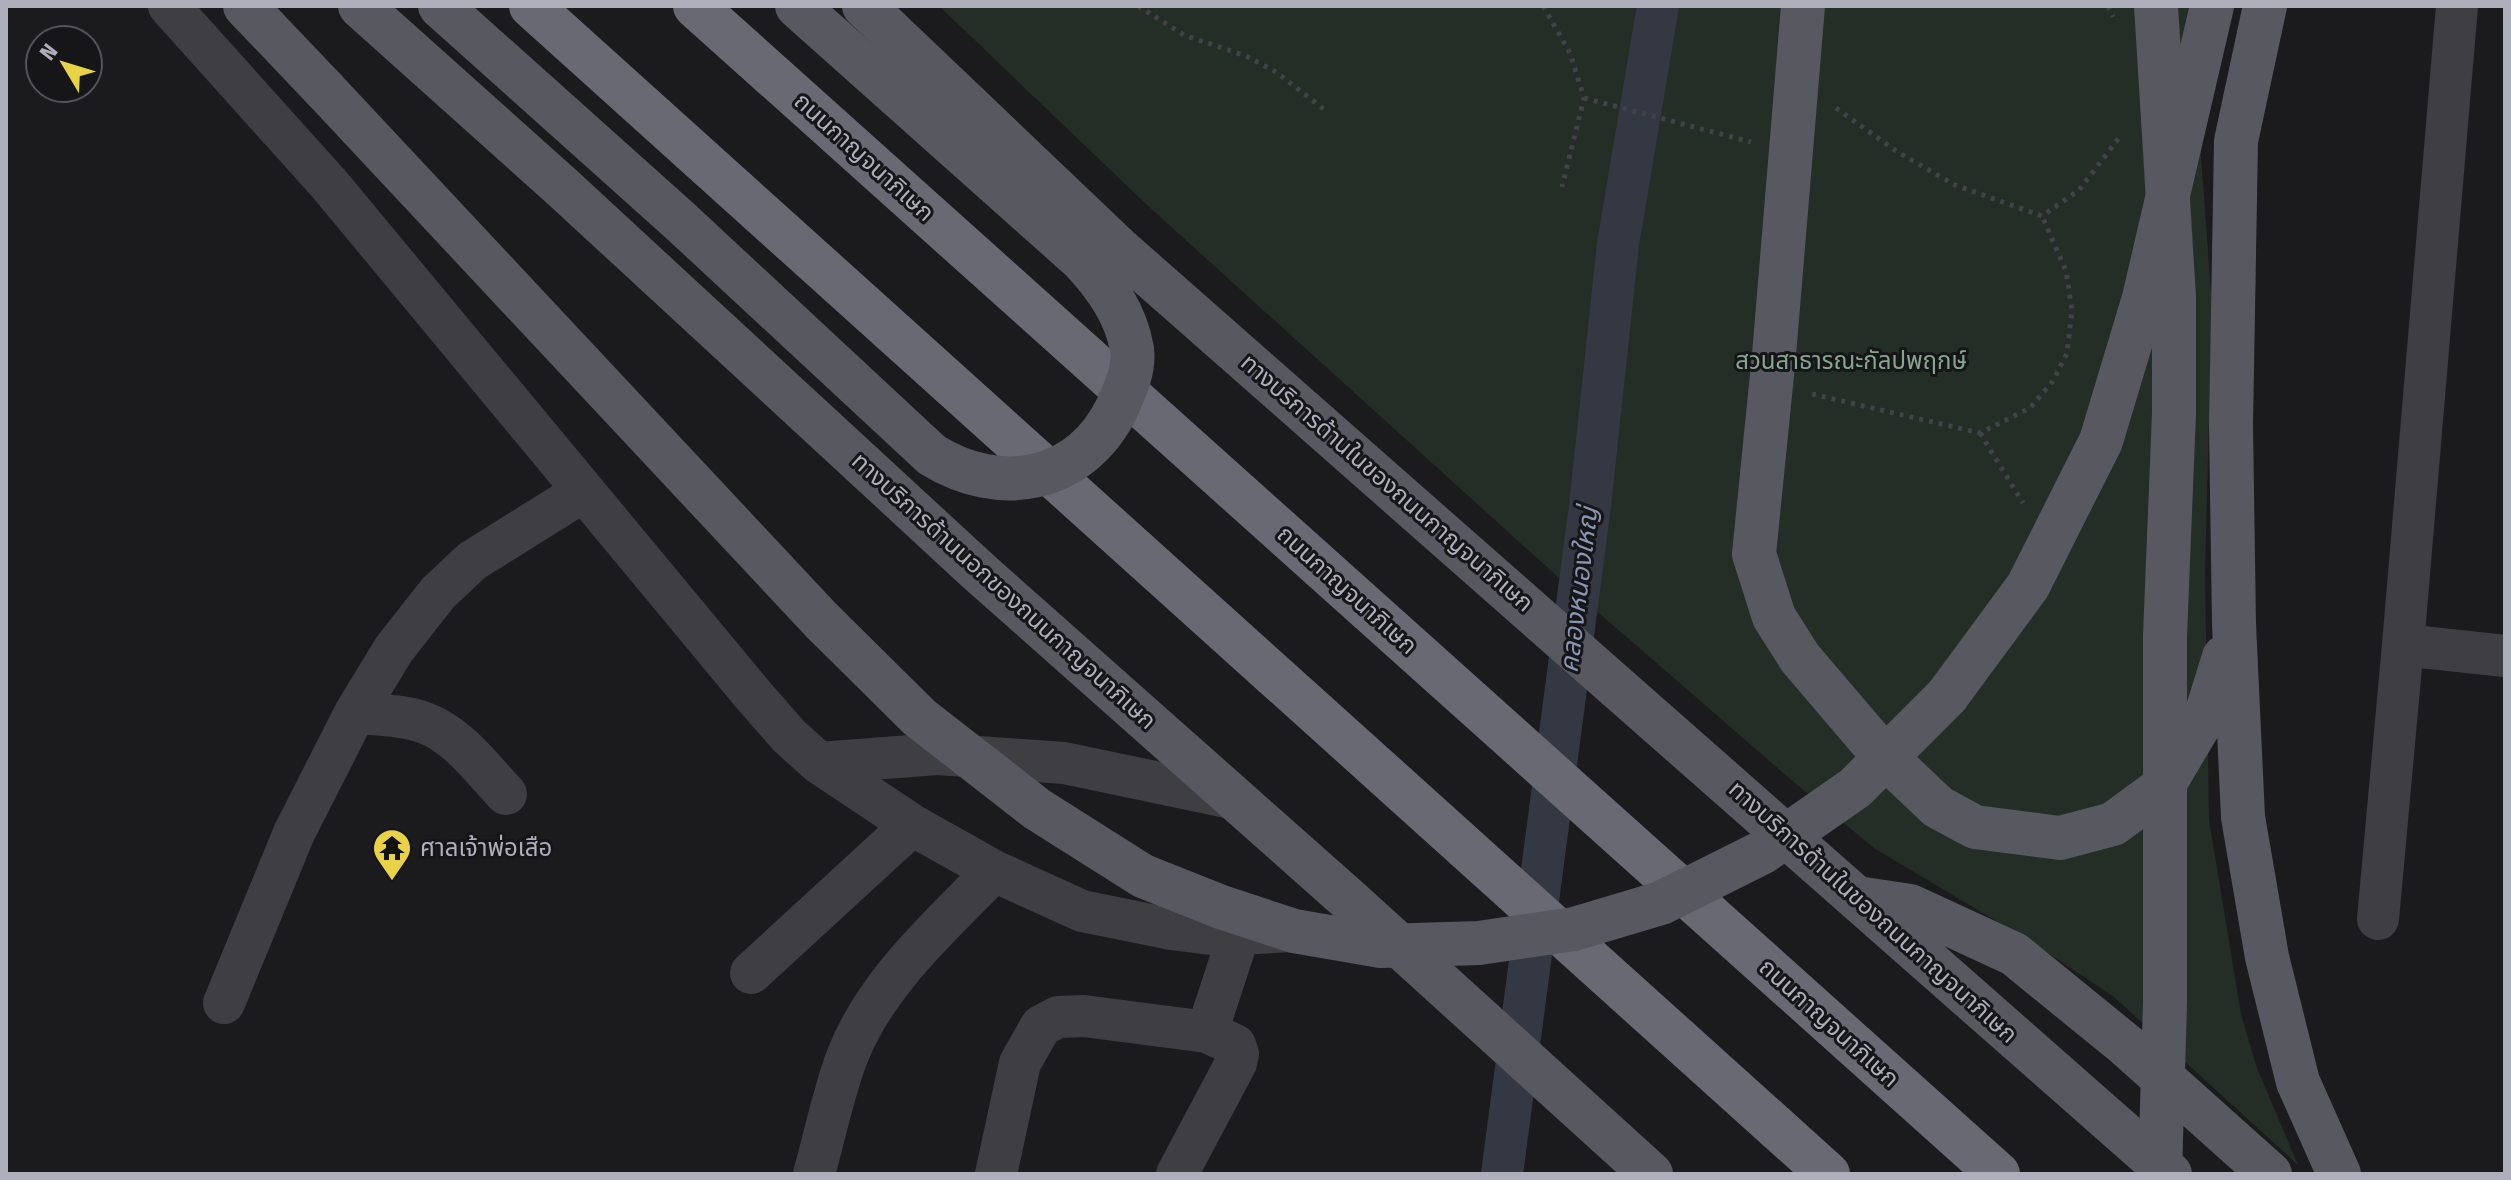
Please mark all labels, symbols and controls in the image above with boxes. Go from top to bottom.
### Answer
north arrow [24,24,104,104]
text: N [34,38,63,66]
street label: ถนนกาญจนาภิเษก [788,87,940,227]
park label: สวนสาธารณะกัลปพฤกษ์ [1735,347,1967,375]
street label: ทางบริการด้านในของถนนกาญจนาภิเษก [1235,348,1539,618]
street label: ทางบริการด้านนอกของถนนกาญจนาภิเษก [846,447,1162,735]
water label: คลองหนองใหญ่ [1553,502,1605,674]
street label: ถนนกาญจนาภิเษก [1271,520,1423,660]
street label: ทางบริการด้านในของถนนกาญจนาภิเษก [1723,775,2023,1049]
temple icon: ศาลเจ้าพ่อเสือ [371,827,413,882]
place label: ศาลเจ้าพ่อเสือ [420,834,552,862]
street label: ถนนกาญจนาภิเษก [1753,953,1905,1093]

